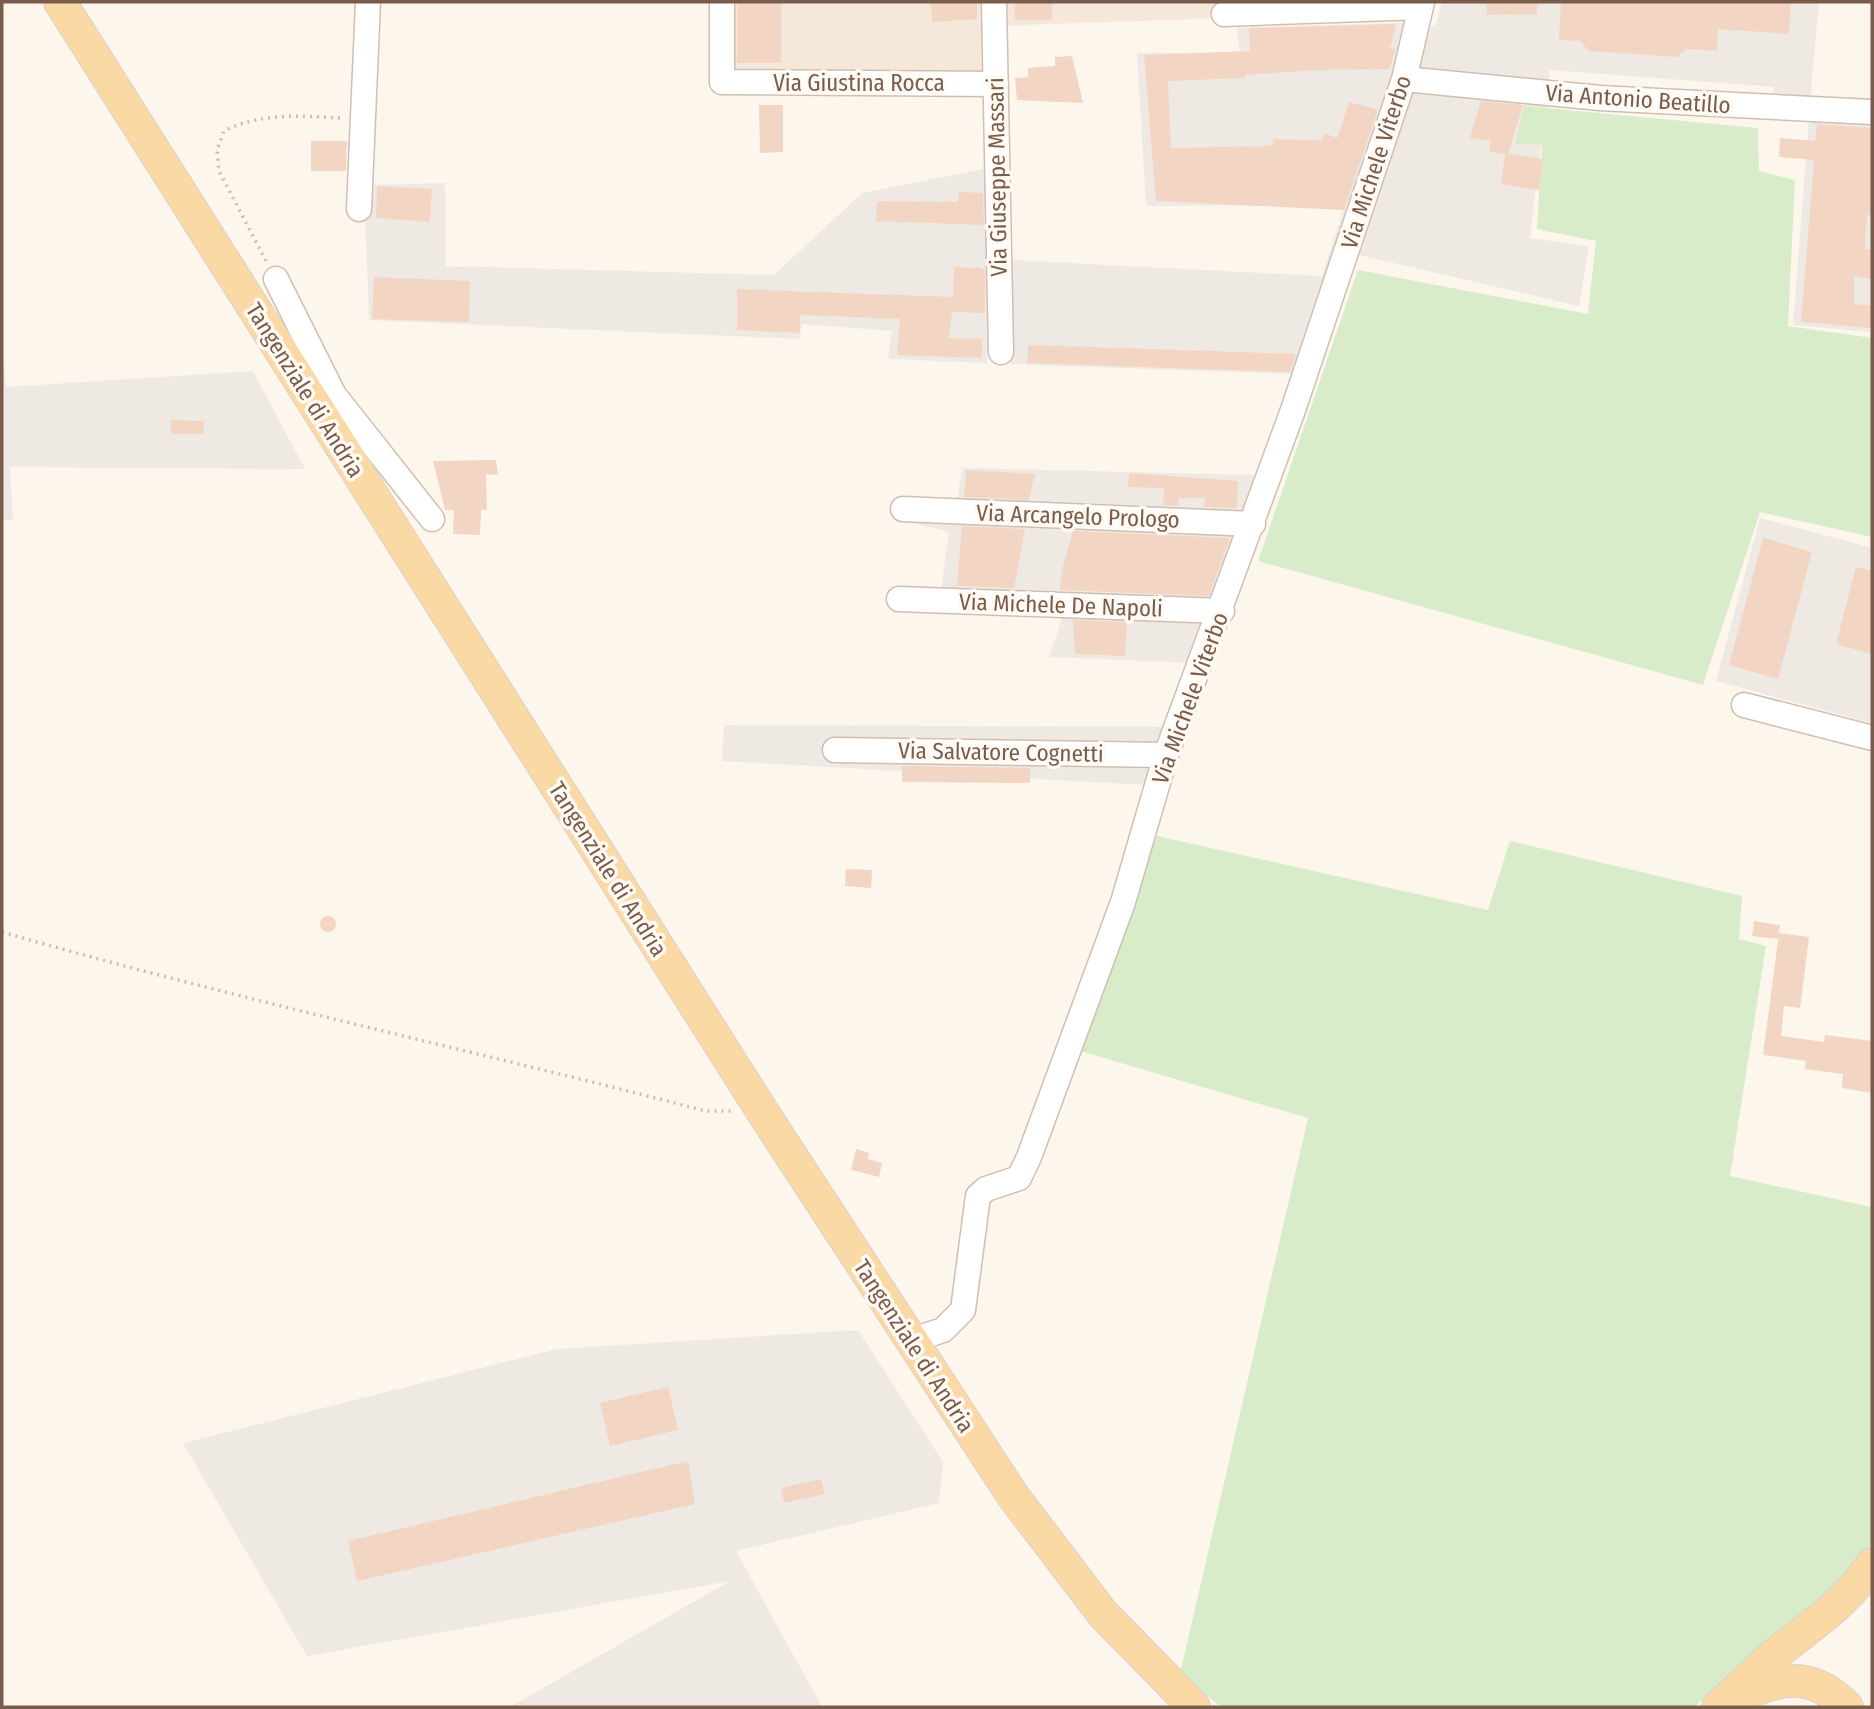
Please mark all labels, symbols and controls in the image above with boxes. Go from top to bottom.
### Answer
street label: Via Giustina Rocca [773,69,945,97]
street label: Via Michele Viterbo [1335,72,1417,252]
street label: Via Giuseppe Massari [981,77,1013,277]
street label: Via Antonio Beatillo [1544,79,1732,119]
street label: Tangenziale di Andria [240,298,370,482]
street label: Via Arcangelo Prologo [976,498,1180,534]
street label: Via Michele De Napoli [959,587,1163,623]
street label: Via Michele Viterbo [1146,608,1234,788]
street label: Via Salvatore Cognetti [898,736,1104,768]
street label: Tangenziale di Andria [543,777,673,961]
street label: Tangenziale di Andria [848,1254,980,1438]

